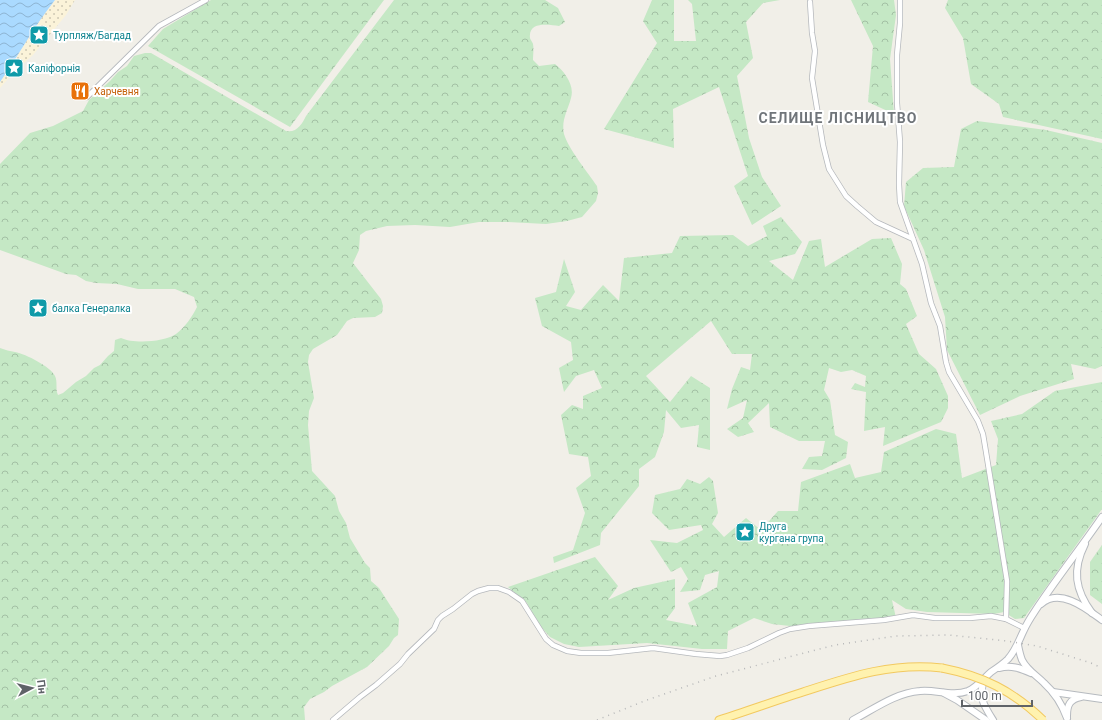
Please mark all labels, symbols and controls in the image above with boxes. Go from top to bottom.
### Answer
place icon: Турпляж/Багдад [28,24,50,46]
place label: Турпляж/Багдад [53,30,131,41]
place icon: Каліфорнія [3,57,25,79]
place label: Каліфорнія [28,63,80,74]
restaurant icon: Харчевня [69,80,91,102]
place label: Харчевня [94,86,139,97]
district label: СЕЛИЩЕ ЛІСНИЦТВО [759,110,917,126]
place icon: балка Генералка [27,297,49,319]
place label: балка Генералка [52,303,131,314]
place icon: Друга кургана група [734,521,756,543]
place label: Друга кургана група [759,521,824,544]
north arrow [12,668,52,708]
text: Пн [34,679,49,695]
scale bar [962,682,1032,708]
text: 100 m [968,689,1002,703]

